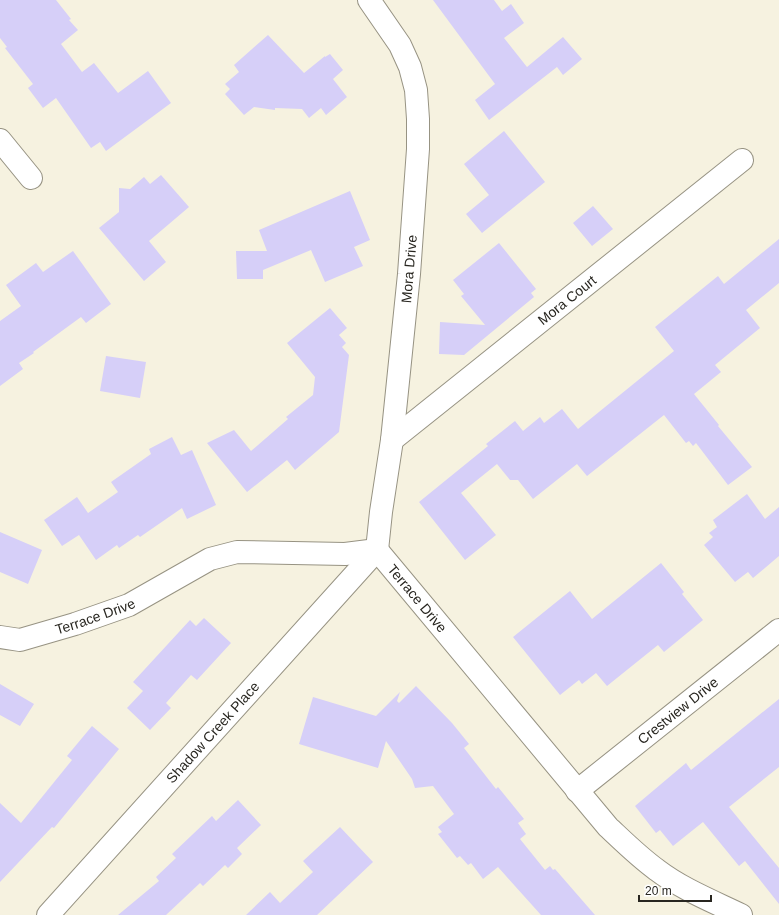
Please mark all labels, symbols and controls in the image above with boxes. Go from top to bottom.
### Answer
street label: Mora Drive [398,234,420,304]
street label: Mora Court [535,272,599,328]
street label: Terrace Drive [385,561,450,636]
street label: Terrace Drive [53,595,138,637]
street label: Crestview Drive [635,674,721,747]
street label: Shadow Creek Place [163,678,263,786]
scale bar [639,877,711,903]
text: 20 m [645,884,672,898]

